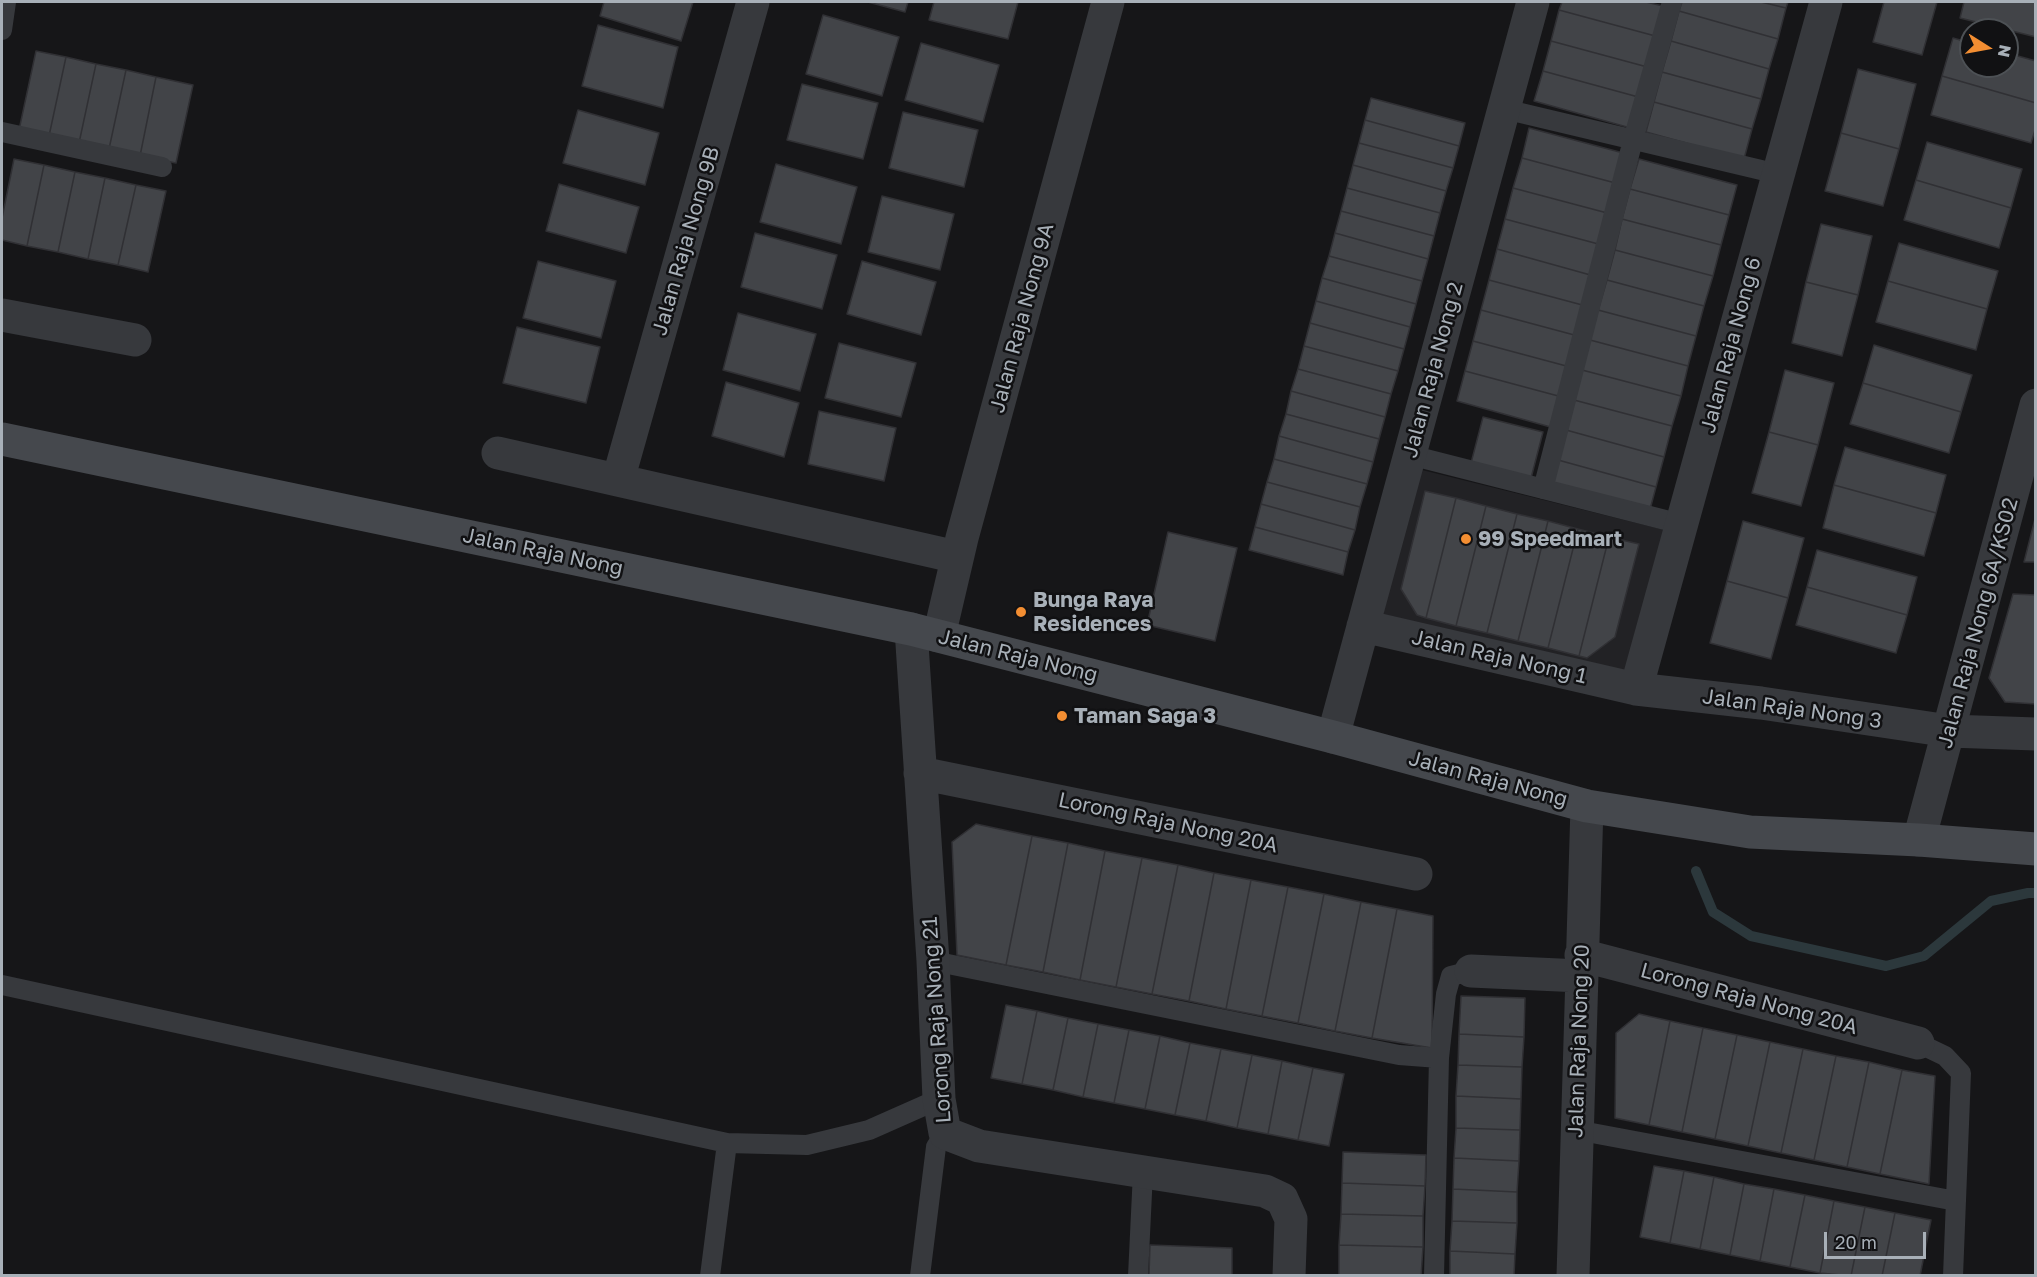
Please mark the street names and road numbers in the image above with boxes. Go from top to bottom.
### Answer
street label: Jalan Raja Nong 9B [647,144,725,338]
street label: Jalan Raja Nong 9A [985,220,1059,416]
street label: Jalan Raja Nong 6 [1695,254,1767,436]
street label: Jalan Raja Nong 2 [1397,279,1469,461]
street label: Jalan Raja Nong 6A/KS02 [1932,495,2024,751]
street label: Jalan Raja Nong [460,523,626,581]
street label: Jalan Raja Nong [936,624,1100,688]
street label: Jalan Raja Nong 1 [1409,625,1589,689]
street label: Jalan Raja Nong 3 [1701,684,1883,734]
street label: Jalan Raja Nong [1406,746,1570,812]
street label: Lorong Raja Nong 20A [1056,787,1280,859]
street label: Lorong Raja Nong 21 [917,916,957,1124]
street label: Jalan Raja Nong 20 [1563,944,1595,1138]
street label: Lorong Raja Nong 20A [1638,958,1860,1040]

